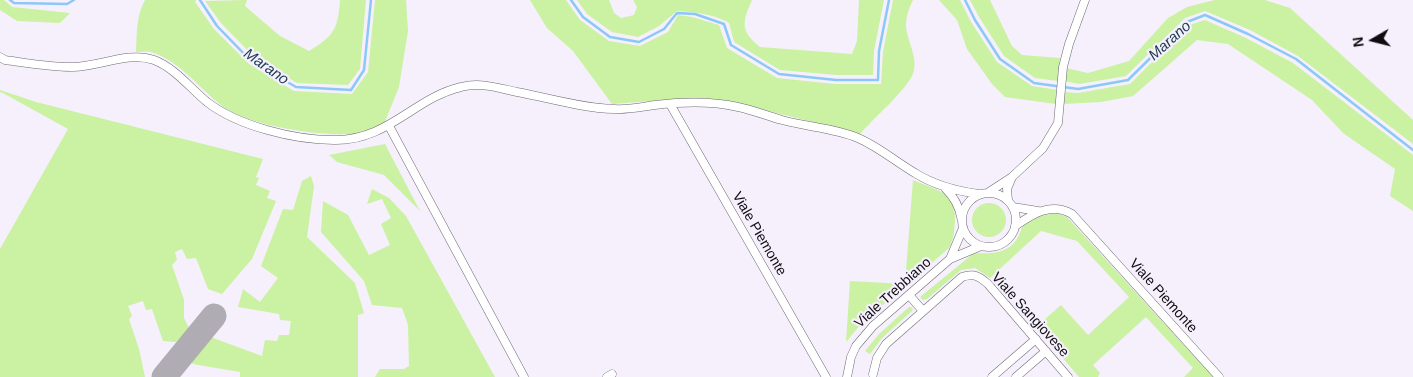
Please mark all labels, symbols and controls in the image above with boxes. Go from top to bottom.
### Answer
north arrow [1348,15,1398,65]
water label: Marano [1145,17,1195,65]
text: N [1350,36,1367,48]
water label: Marano [240,45,292,89]
street label: Viale Piemonte [728,189,790,279]
street label: Viale Trebbiano [851,254,935,332]
street label: Viale Piemonte [1125,255,1201,337]
street label: Viale Sangiovese [988,269,1072,361]

